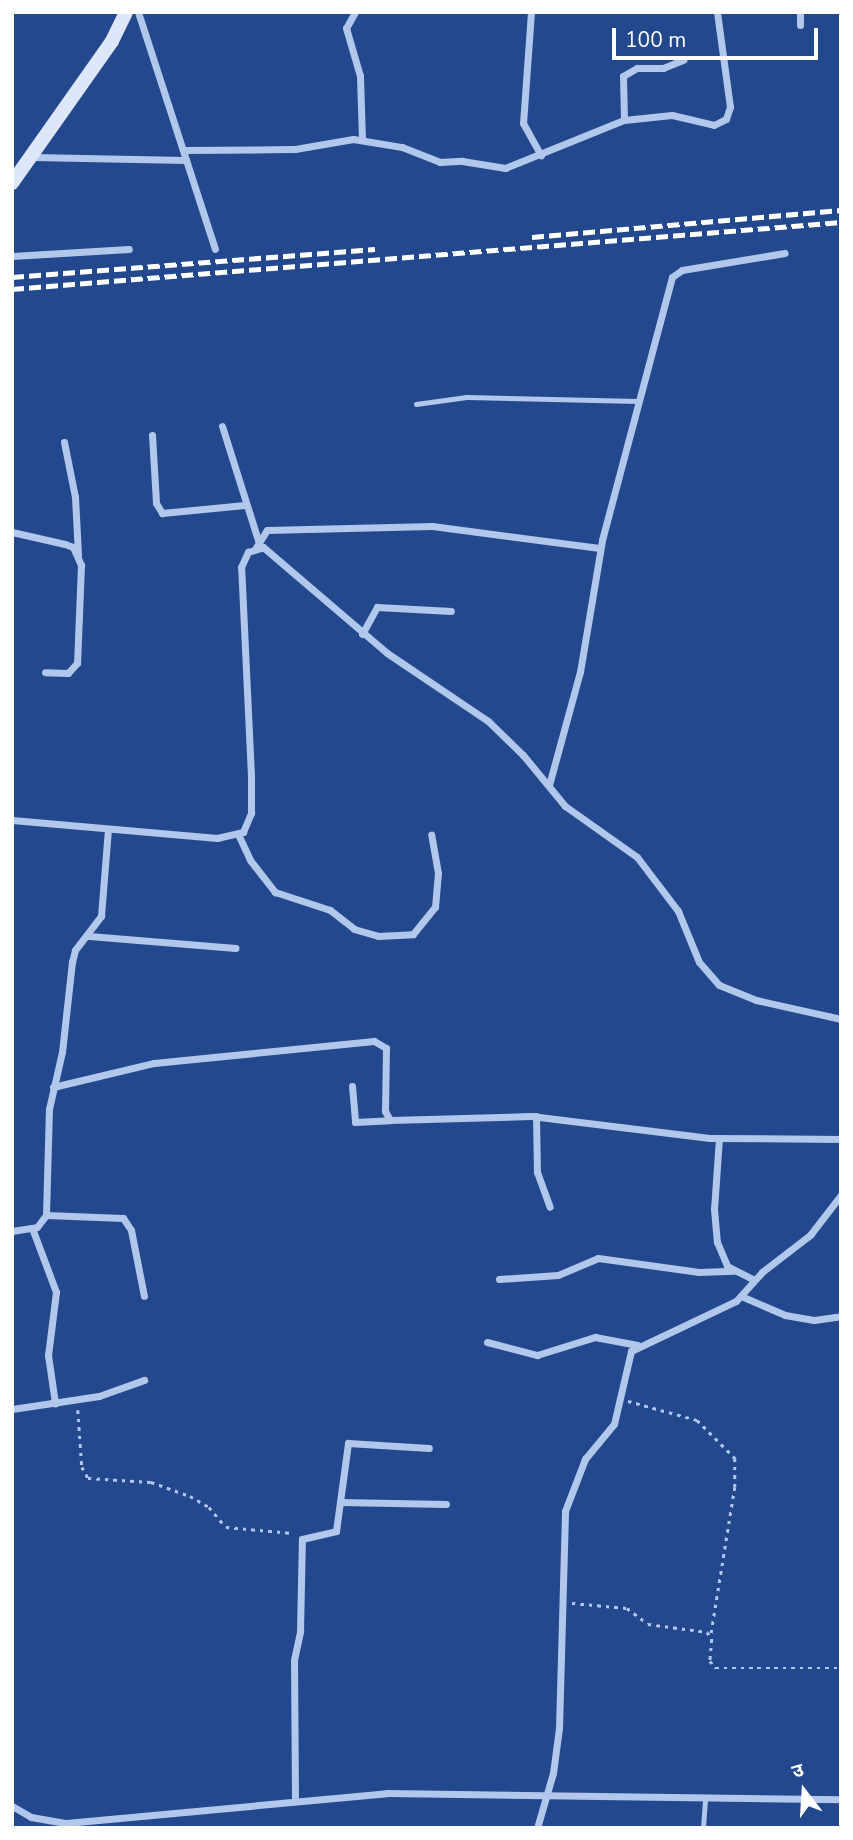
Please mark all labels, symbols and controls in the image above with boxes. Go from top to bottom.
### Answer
scale bar [615,14,822,58]
text: 100 m [625,26,686,54]
north arrow [769,1756,839,1826]
text: उ [789,1757,807,1785]

